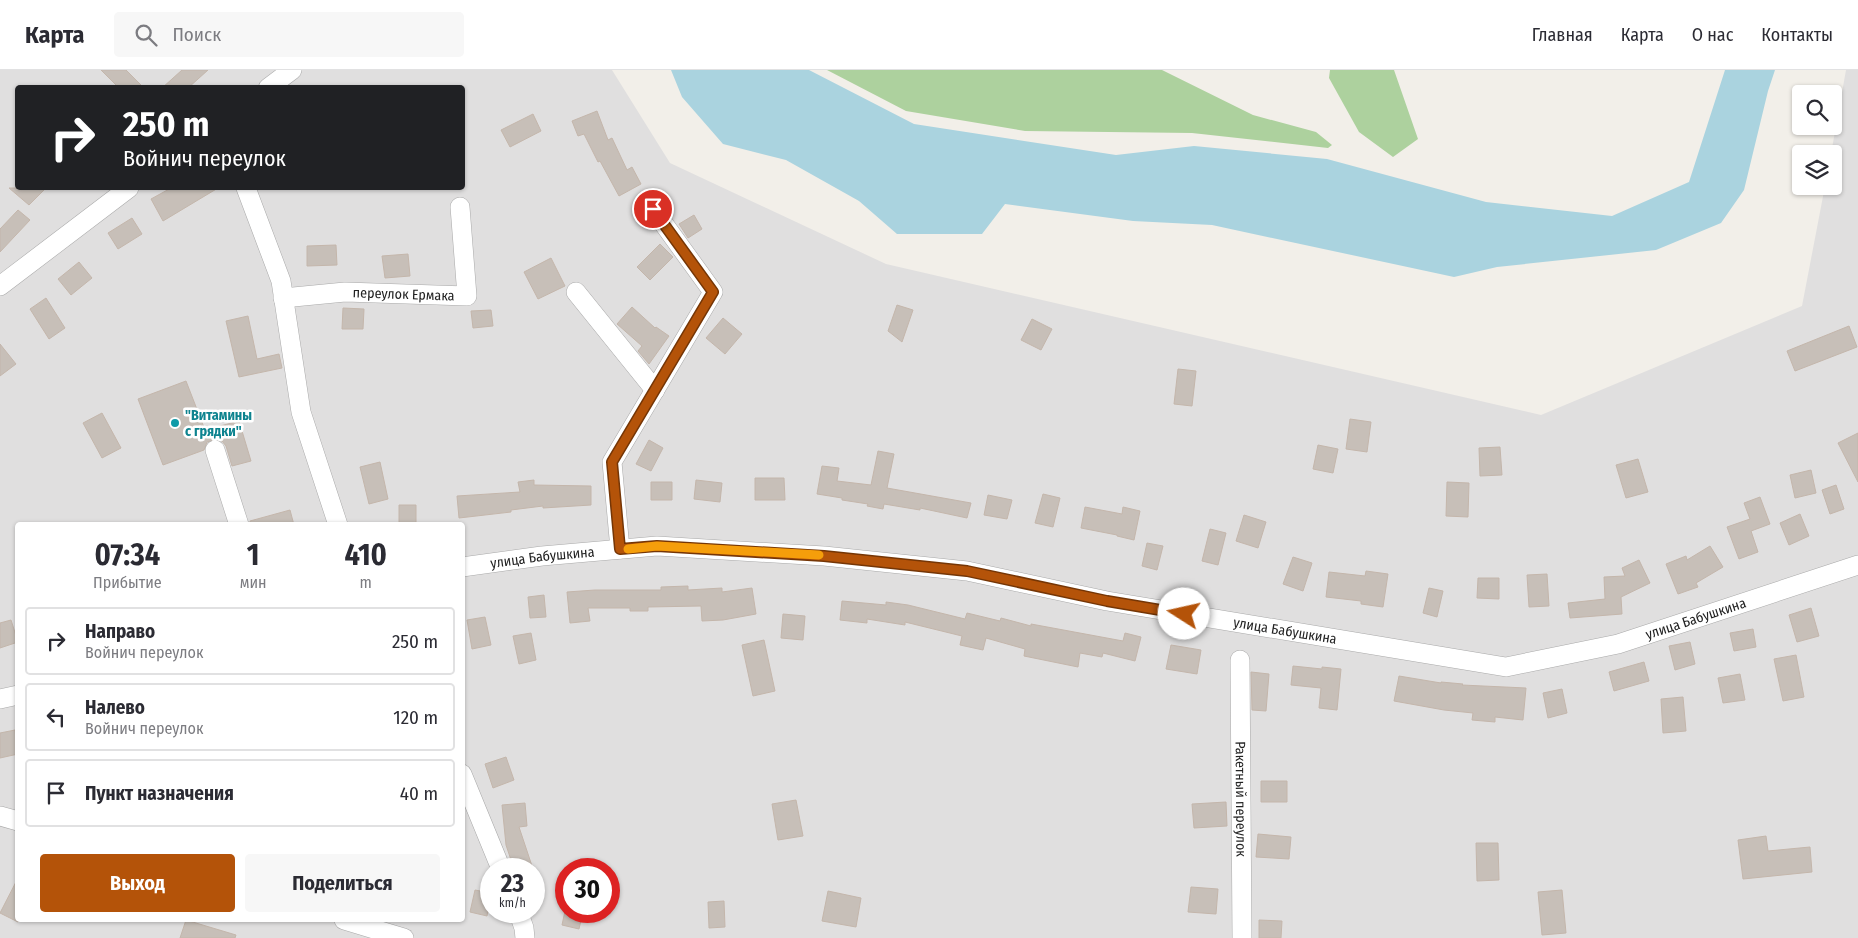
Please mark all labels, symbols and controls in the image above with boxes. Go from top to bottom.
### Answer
search box [114,12,464,57]
text: Карта [25,21,84,49]
icon: search [132,21,160,49]
text: Поиск [172,23,221,46]
text: Главная [1532,24,1593,46]
text: Карта [1621,24,1664,46]
text: О нас [1692,24,1733,46]
text: Контакты [1761,24,1833,46]
map controls [1792,85,1842,195]
button: search [1792,85,1842,135]
text: 250 m [123,103,210,145]
icon: right [40,105,105,170]
text: Войнич переулок [123,145,286,172]
button: layers [1792,145,1842,195]
pin [632,188,674,230]
icon: arrive [639,195,667,223]
street label: переулок Ермака [352,284,455,305]
place label: "Витамины с грядки" [185,407,252,440]
marker: "Витамины с грядки" [169,417,181,429]
text: 07:34 [95,537,160,573]
text: 1 [247,537,259,573]
text: 410 [345,537,387,573]
street label: улица Бабушкина [489,543,595,572]
text: Прибытие [93,573,162,592]
text: мин [240,573,267,592]
text: m [360,573,372,592]
position arrow [1157,587,1209,639]
street label: улица Бабушкина [1644,594,1748,643]
street label: улица Бабушкина [1232,614,1338,648]
text: Направо [85,620,155,643]
icon: right [42,627,70,655]
text: 250 m [392,630,438,653]
text: Войнич переулок [85,643,203,662]
text: Налево [85,696,145,719]
icon: left [42,703,70,731]
text: 120 m [393,706,438,729]
text: Войнич переулок [85,719,203,738]
street label: Ракетный переулок [1232,741,1249,857]
icon: arrive [42,779,70,807]
text: Пункт назначения [85,782,234,805]
text: 40 m [400,782,438,805]
button: Выход [40,854,235,912]
button: Поделиться [245,854,440,912]
speed limit sign: 30 [555,858,620,923]
text: 23 [501,869,524,899]
text: km/h [499,896,526,910]

